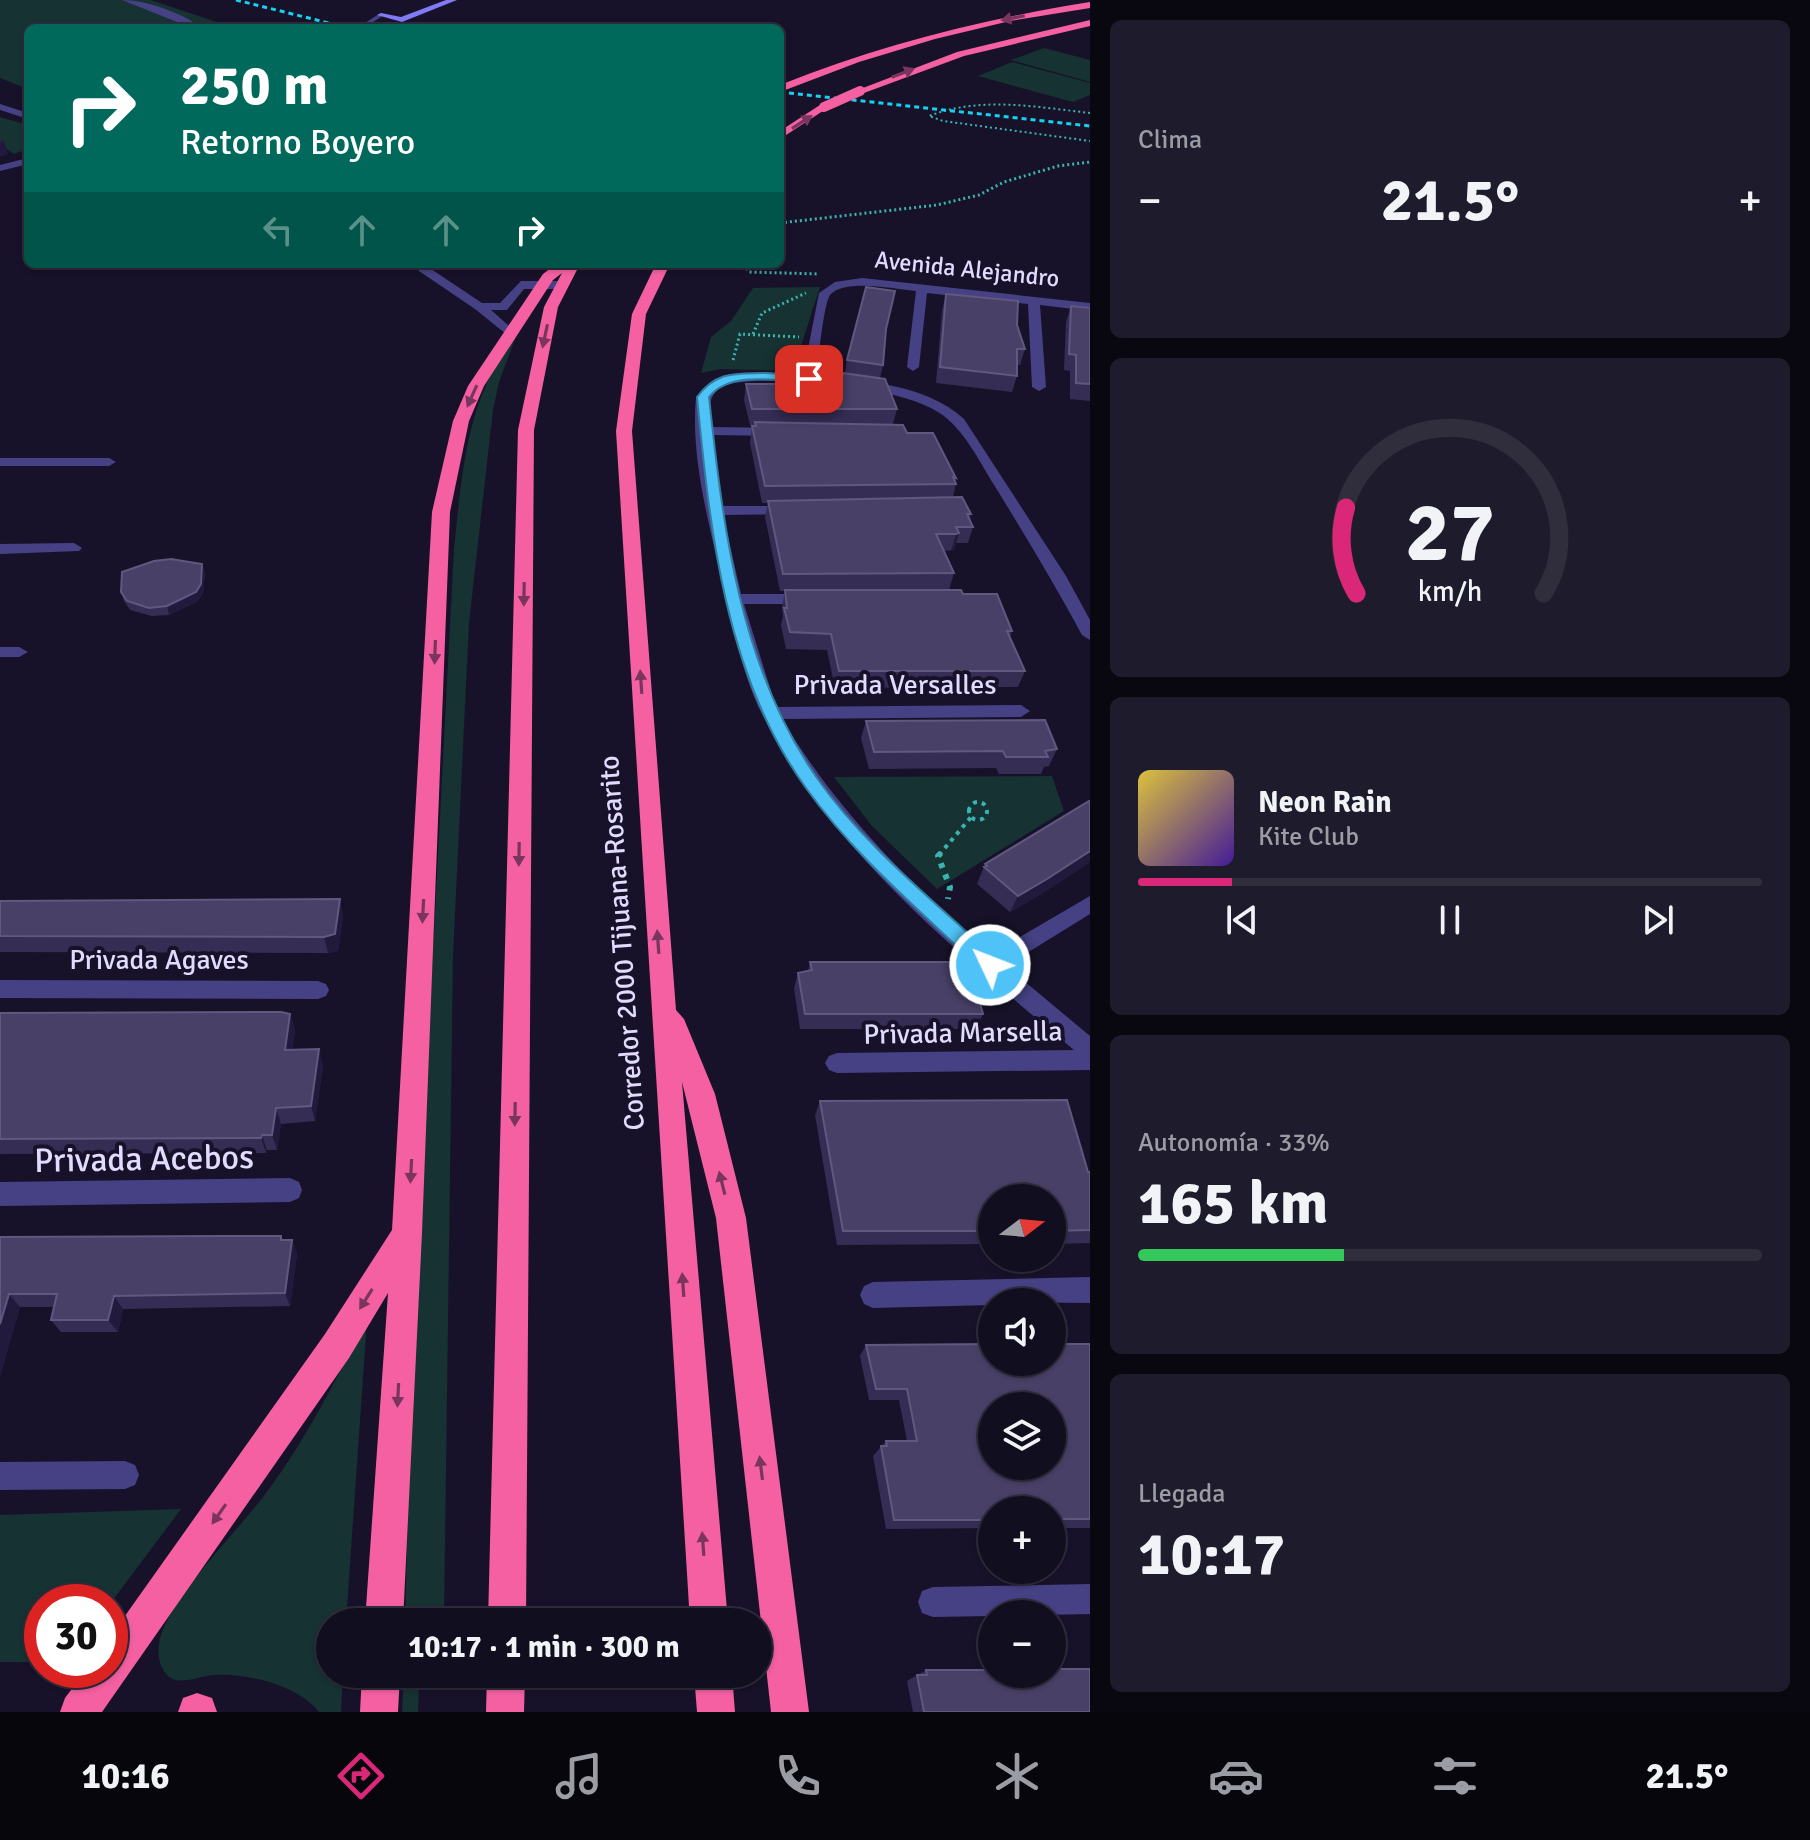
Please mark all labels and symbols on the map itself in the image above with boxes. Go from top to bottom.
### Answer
one-way arrow [1000,12,1025,25]
one-way arrow [891,66,915,79]
one-way arrow [792,115,813,130]
street label: Avenida Alejandro [873,244,1061,294]
one-way arrow [539,324,551,349]
pin [775,345,843,413]
one-way arrow [465,384,479,408]
one-way arrow [517,582,530,607]
one-way arrow [429,640,442,665]
street label: Privada Versalles [793,668,997,702]
one-way arrow [634,669,647,694]
street label: Corredor 2000 Tijuana-Rosarito [592,754,652,1131]
one-way arrow [513,842,526,867]
one-way arrow [417,899,430,924]
position arrow [948,923,1032,1007]
one-way arrow [651,929,664,954]
street label: Privada Agaves [69,943,249,977]
street label: Privada Marsella [863,1014,1063,1052]
one-way arrow [509,1102,521,1127]
street label: Privada Acebos [34,1136,254,1182]
one-way arrow [404,1159,417,1184]
one-way arrow [715,1170,728,1195]
north arrow [978,1184,1066,1272]
one-way arrow [677,1272,690,1297]
one-way arrow [359,1288,374,1311]
one-way arrow [391,1383,404,1408]
one-way arrow [754,1455,767,1480]
one-way arrow [212,1504,227,1525]
one-way arrow [696,1531,709,1556]
speed limit sign: 30 [24,1584,128,1688]

